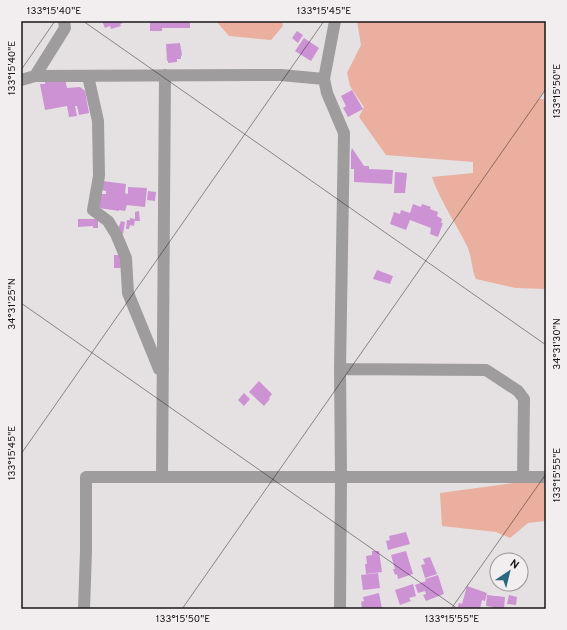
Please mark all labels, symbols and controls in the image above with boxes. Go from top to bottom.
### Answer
text: 133°15'40"E [27,5,81,18]
text: 133°15'45"E [297,5,351,18]
text: 133°15'40"E [6,41,19,95]
text: 133°15'50"E [551,64,564,118]
text: 34°31'25"N [6,278,19,330]
text: 34°31'30"N [551,318,564,370]
text: 133°15'45"E [6,426,19,480]
text: 133°15'55"E [551,448,564,502]
north arrow [489,552,529,592]
text: N [507,557,521,573]
text: 133°15'50"E [156,613,210,626]
text: 133°15'55"E [425,613,479,626]

